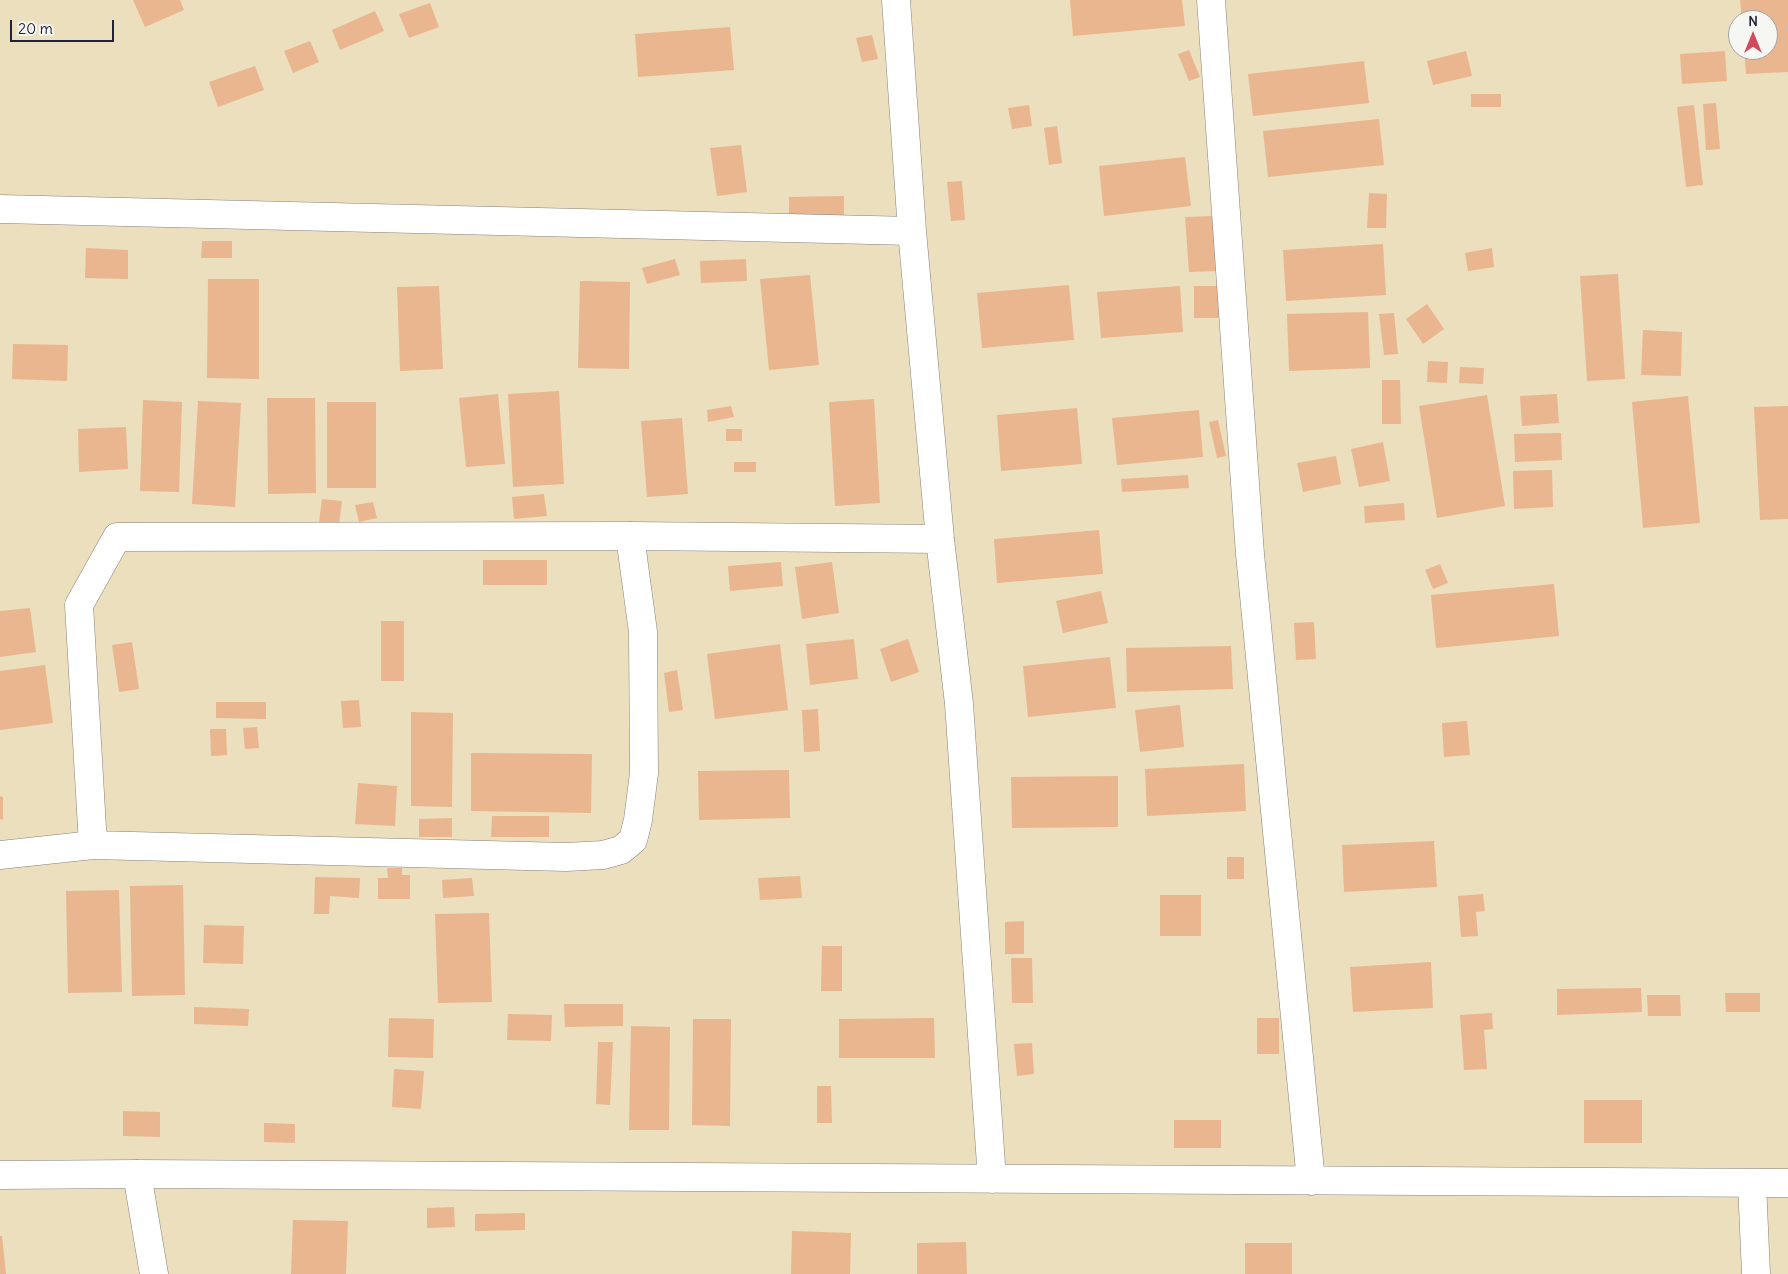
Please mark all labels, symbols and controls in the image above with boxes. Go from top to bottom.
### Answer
scale bar [12,10,116,42]
north arrow [1728,10,1778,60]
text: N [1748,12,1758,30]
text: 20 m [18,19,53,38]

